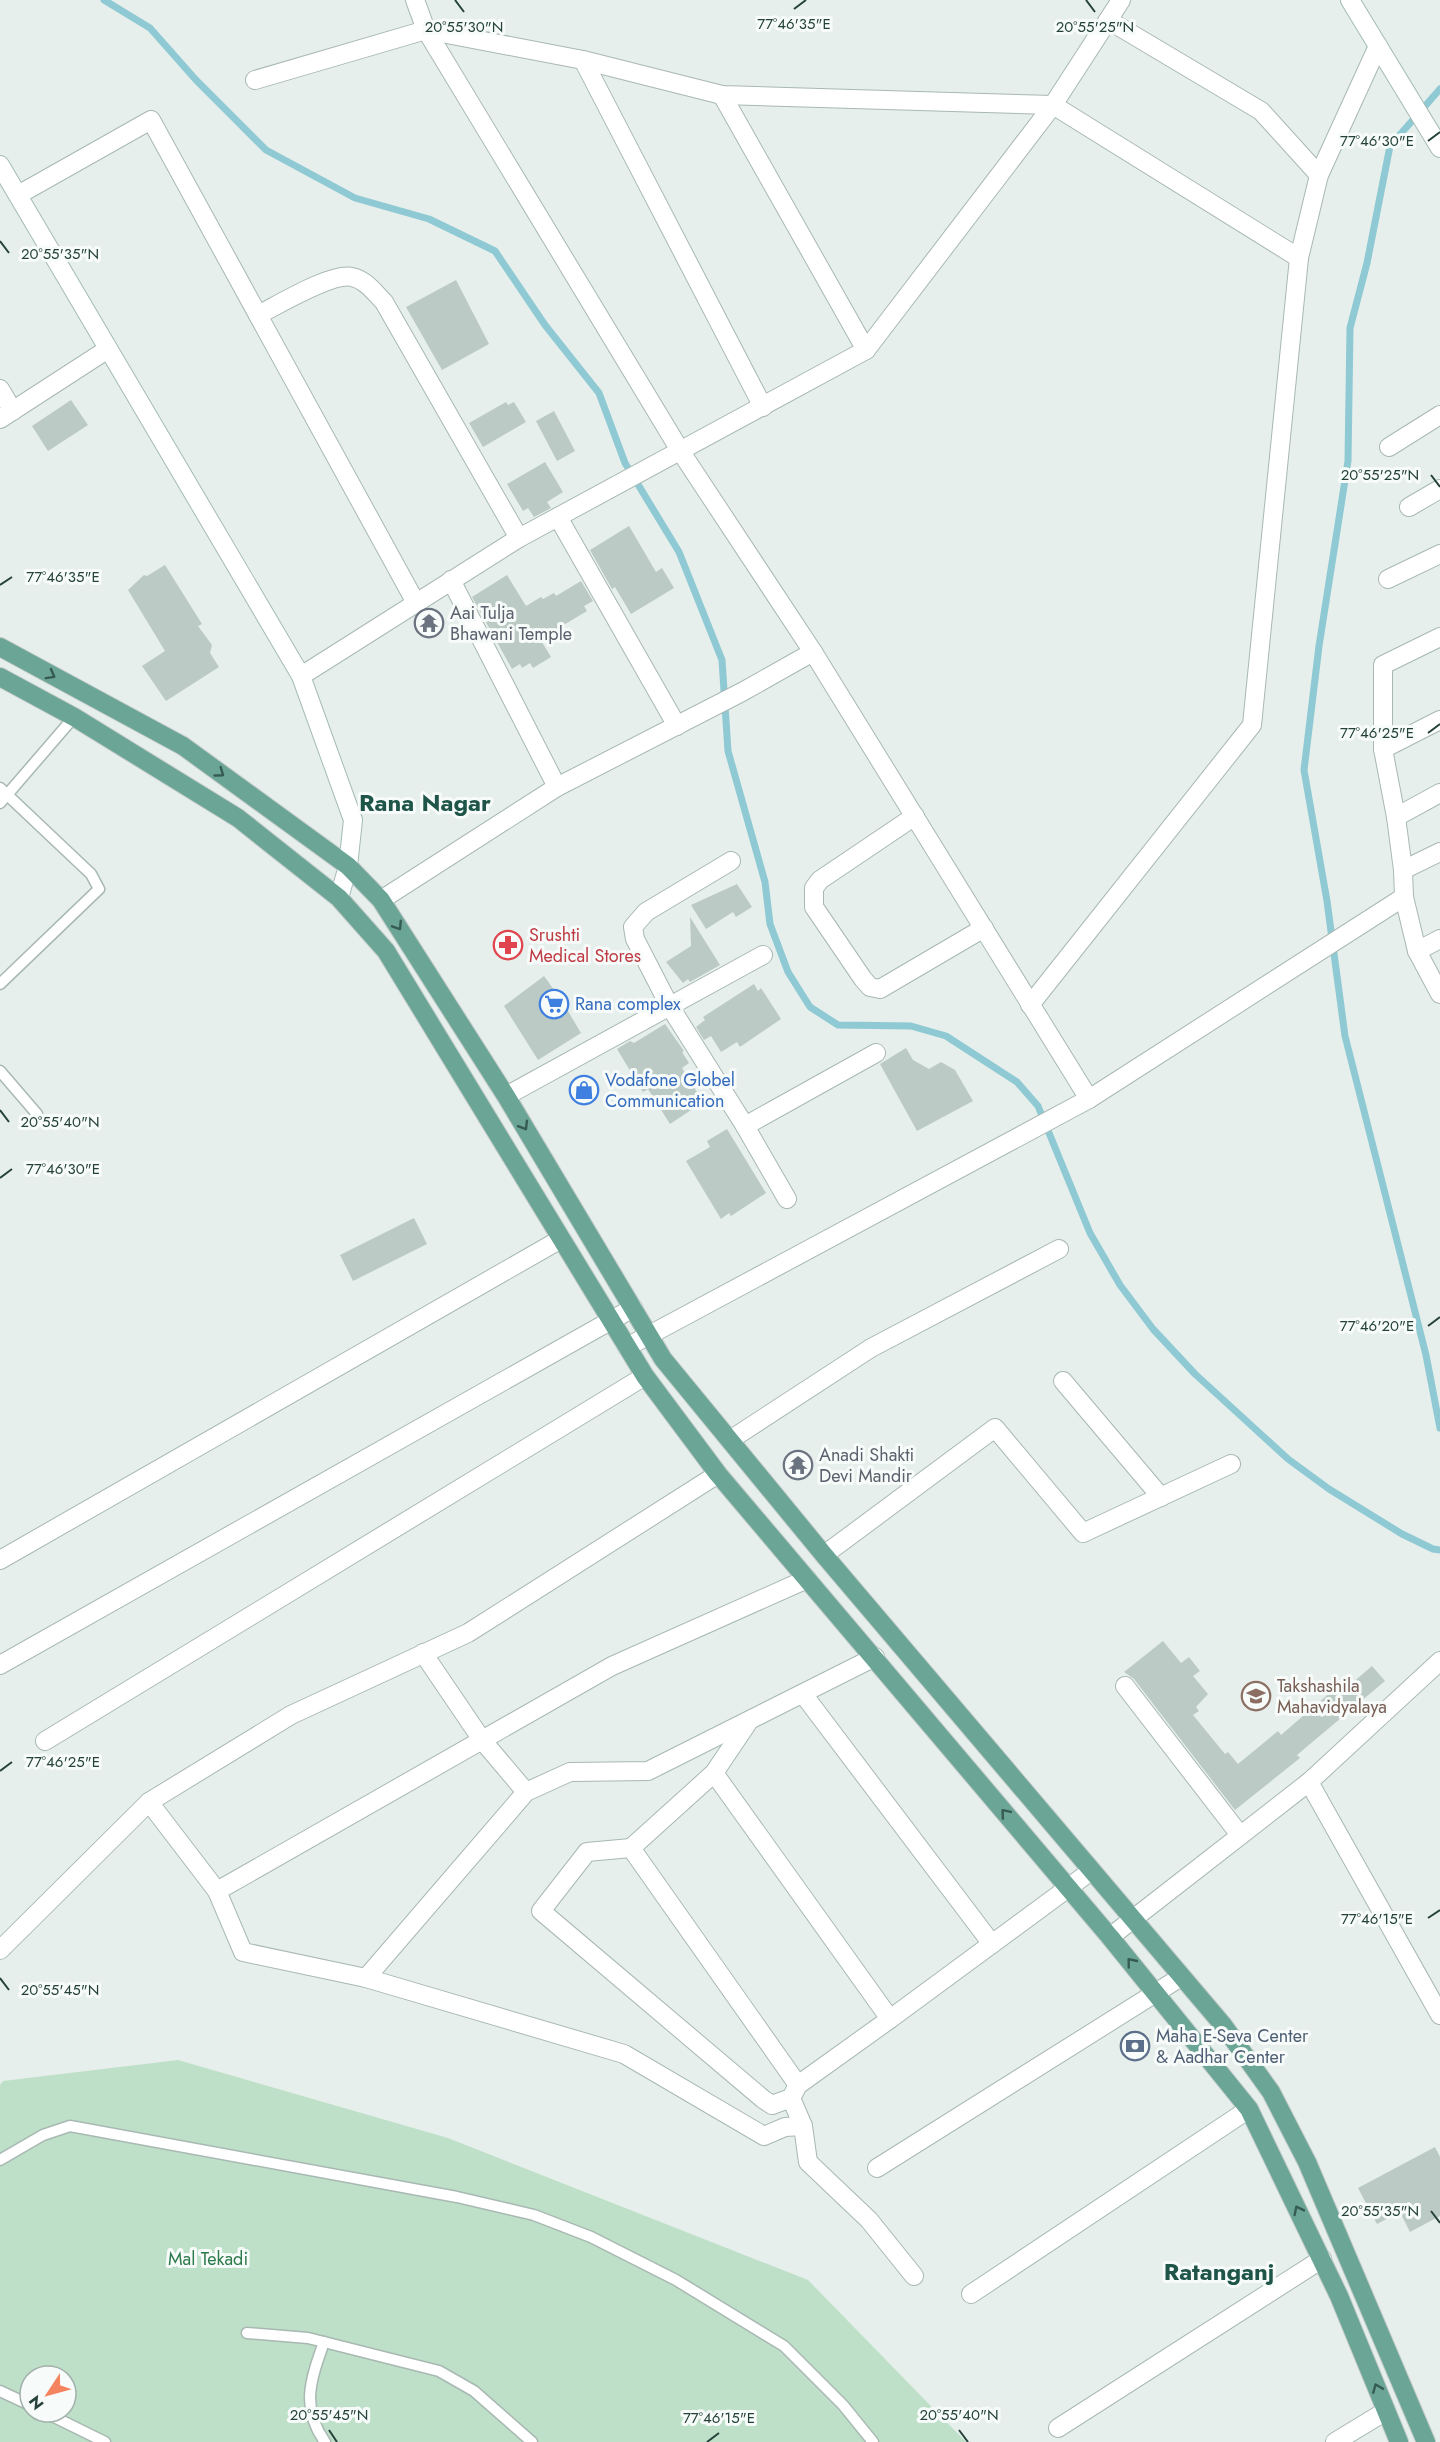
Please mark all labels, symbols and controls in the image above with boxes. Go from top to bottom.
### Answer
text: 77°46'35"E [757,13,831,35]
text: 20°55'30"N [425,16,503,38]
text: 20°55'25"N [1056,16,1134,38]
text: 77°46'30"E [1340,130,1414,152]
text: 20°55'35"N [21,243,99,265]
text: 20°55'25"N [1341,464,1419,486]
text: 77°46'35"E [26,566,100,588]
place label: Aai Tulja Bhawani Temple [450,600,572,647]
temple icon: Aai Tulja Bhawani Temple [413,607,445,639]
one-way arrow [45,668,56,679]
text: 77°46'25"E [1340,722,1414,744]
one-way arrow [213,766,224,777]
district label: Rana Nagar [359,785,491,820]
one-way arrow [390,920,402,930]
place label: Srushti Medical Stores [529,922,641,969]
pharmacy icon: Srushti Medical Stores [492,929,524,961]
supermarket icon: Rana complex [538,988,570,1020]
place label: Rana complex [575,991,681,1017]
place label: Vodafone Globel Communication [605,1067,735,1114]
shop icon: Vodafone Globel Communication [568,1074,600,1106]
text: 20°55'40"N [20,1111,100,1133]
one-way arrow [517,1120,529,1130]
text: 77°46'30"E [26,1158,100,1180]
text: 77°46'20"E [1340,1315,1414,1337]
place label: Anadi Shakti Devi Mandir [819,1442,914,1489]
temple icon: Anadi Shakti Devi Mandir [782,1449,814,1481]
place label: Takshashila Mahavidyalaya [1277,1673,1387,1720]
school or university icon: Takshashila Mahavidyalaya [1240,1680,1272,1712]
text: 77°46'25"E [26,1751,100,1773]
one-way arrow [1002,1809,1013,1820]
text: 77°46'15"E [1341,1908,1413,1930]
one-way arrow [1127,1958,1138,1969]
text: 20°55'45"N [21,1979,99,2001]
place label: Maha E-Seva Center & Aadhar Center [1156,2023,1309,2070]
bank icon: Maha E-Seva Center & Aadhar Center [1119,2030,1151,2062]
text: 20°55'35"N [1341,2200,1419,2222]
one-way arrow [1294,2205,1306,2216]
park label: Mal Tekadi [168,2246,248,2272]
district label: Ratanganj [1164,2254,1274,2289]
north arrow [18,2364,78,2424]
one-way arrow [1372,2383,1384,2394]
text: N [23,2391,49,2414]
text: 20°55'45"N [290,2404,368,2426]
text: 20°55'40"N [919,2404,999,2426]
text: 77°46'15"E [683,2407,755,2429]

